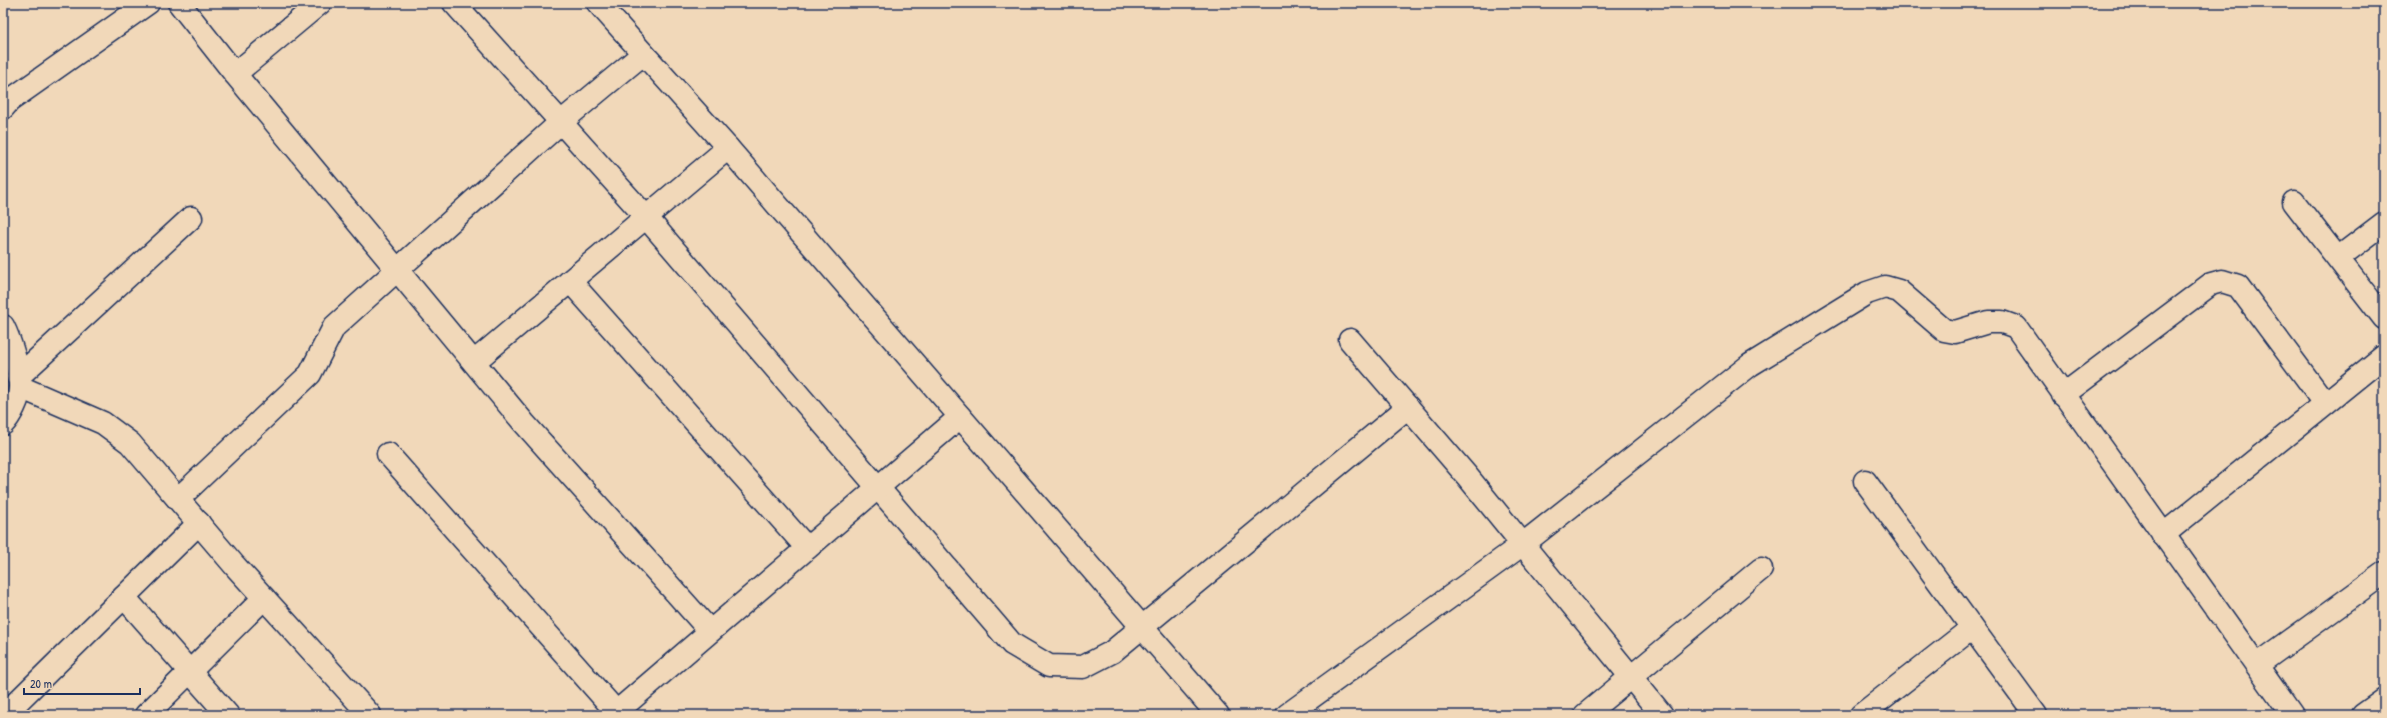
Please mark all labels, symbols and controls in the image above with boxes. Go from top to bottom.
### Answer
scale bar [24,670,140,696]
text: 20 m [30,675,52,692]

